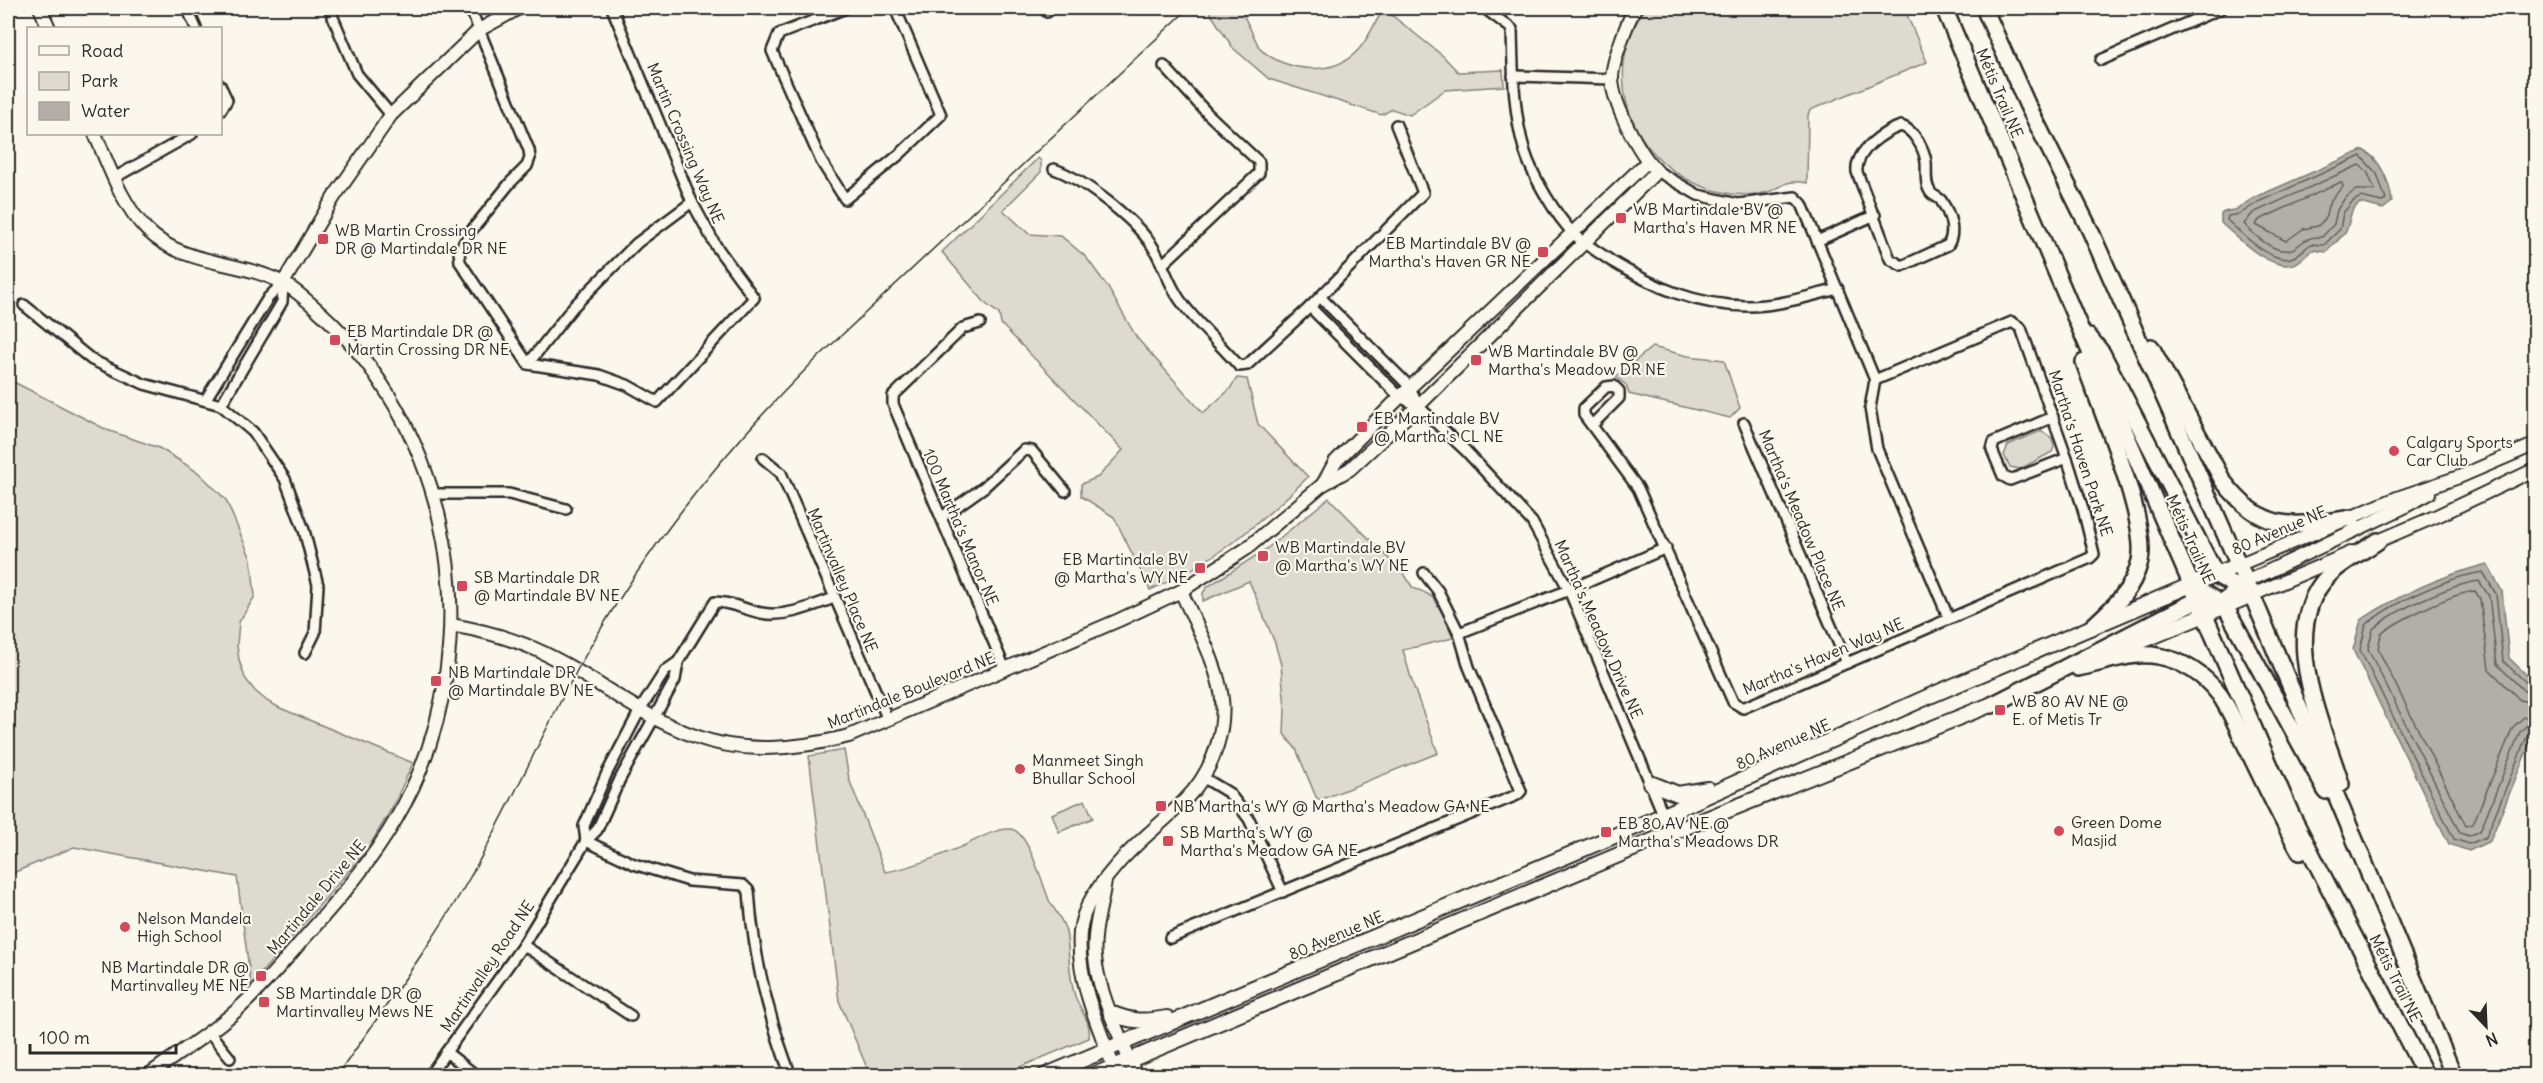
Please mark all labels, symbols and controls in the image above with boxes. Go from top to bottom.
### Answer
legend [27,27,222,135]
text: Road [81,39,124,62]
street label: Métis Trail NE [1972,45,2028,141]
street label: Martin Crossing Way NE [643,59,729,227]
text: Park [81,69,118,92]
text: Water [81,99,131,122]
place label: WB Martindale BV @ Martha's Haven MR NE [1633,199,1797,237]
marker: WB Martindale BV @ Martha's Haven MR NE [1614,211,1628,225]
place label: WB Martin Crossing DR @ Martindale DR NE [335,220,507,258]
marker: WB Martin Crossing DR @ Martindale DR NE [316,232,330,246]
place label: EB Martindale BV @ Martha's Haven GR NE [1369,233,1531,271]
marker: EB Martindale BV @ Martha's Haven GR NE [1536,245,1550,259]
place label: EB Martindale DR @ Martin Crossing DR NE [347,321,509,359]
marker: EB Martindale DR @ Martin Crossing DR NE [328,333,342,347]
place label: WB Martindale BV @ Martha's Meadow DR NE [1488,341,1666,379]
marker: WB Martindale BV @ Martha's Meadow DR NE [1469,353,1483,367]
street label: Martha's Haven Park NE [2045,367,2117,539]
place label: EB Martindale BV @ Martha's CL NE [1374,408,1504,446]
marker: EB Martindale BV @ Martha's CL NE [1355,420,1369,434]
street label: Martha's Meadow Place NE [1755,426,1849,614]
place label: Calgary Sports Car Club [2406,432,2513,470]
marker: Calgary Sports Car Club [2387,444,2401,458]
street label: 100 Martha's Manor NE [919,445,1003,609]
street label: Métis Trail NE [2162,491,2220,587]
street label: 80 Avenue NE [2228,501,2330,559]
street label: Martinvalley Place NE [803,505,883,655]
street label: Martha's Meadow Drive NE [1550,536,1648,722]
place label: WB Martindale BV @ Martha's WY NE [1275,537,1409,575]
place label: EB Martindale BV @ Martha's WY NE [1054,549,1188,587]
marker: WB Martindale BV @ Martha's WY NE [1256,549,1270,563]
marker: EB Martindale BV @ Martha's WY NE [1193,561,1207,575]
place label: SB Martindale DR @ Martindale BV NE [474,567,620,605]
marker: SB Martindale DR @ Martindale BV NE [455,579,469,593]
street label: Martha's Haven Way NE [1739,613,1907,699]
street label: Martindale Boulevard NE [824,647,998,733]
place label: NB Martindale DR @ Martindale BV NE [448,662,594,700]
marker: NB Martindale DR @ Martindale BV NE [429,674,443,688]
place label: WB 80 AV NE @ E. of Metis Tr [2012,691,2128,729]
marker: WB 80 AV NE @ E. of Metis Tr [1993,703,2007,717]
street label: 80 Avenue NE [1733,714,1833,774]
place label: Manmeet Singh Bhullar School [1032,750,1144,788]
marker: Manmeet Singh Bhullar School [1013,762,1027,776]
place label: NB Martha's WY @ Martha's Meadow GA NE [1173,796,1490,816]
marker: NB Martha's WY @ Martha's Meadow GA NE [1154,799,1168,813]
place label: Green Dome Masjid [2071,812,2162,850]
place label: EB 80 AV NE @ Martha's Meadows DR [1618,813,1779,851]
place label: SB Martha's WY @ Martha's Meadow GA NE [1180,822,1358,860]
marker: Green Dome Masjid [2052,824,2066,838]
marker: EB 80 AV NE @ Martha's Meadows DR [1599,825,1613,839]
marker: SB Martha's WY @ Martha's Meadow GA NE [1161,834,1175,848]
street label: Martindale Drive NE [262,836,370,958]
street label: Martinvalley Road NE [436,897,538,1035]
street label: 80 Avenue NE [1285,906,1387,964]
place label: Nelson Mandela High School [137,908,251,946]
marker: Nelson Mandela High School [118,920,132,934]
street label: Métis Trail NE [2365,931,2427,1025]
place label: NB Martindale DR @ Martinvalley ME NE [101,957,249,995]
marker: NB Martindale DR @ Martinvalley ME NE [254,969,268,983]
place label: SB Martindale DR @ Martinvalley Mews NE [276,983,434,1021]
marker: SB Martindale DR @ Martinvalley Mews NE [257,995,271,1009]
north arrow [2456,996,2516,1056]
scale bar [30,1017,176,1055]
text: 100 m [39,1026,90,1049]
text: N [2483,1028,2501,1051]

